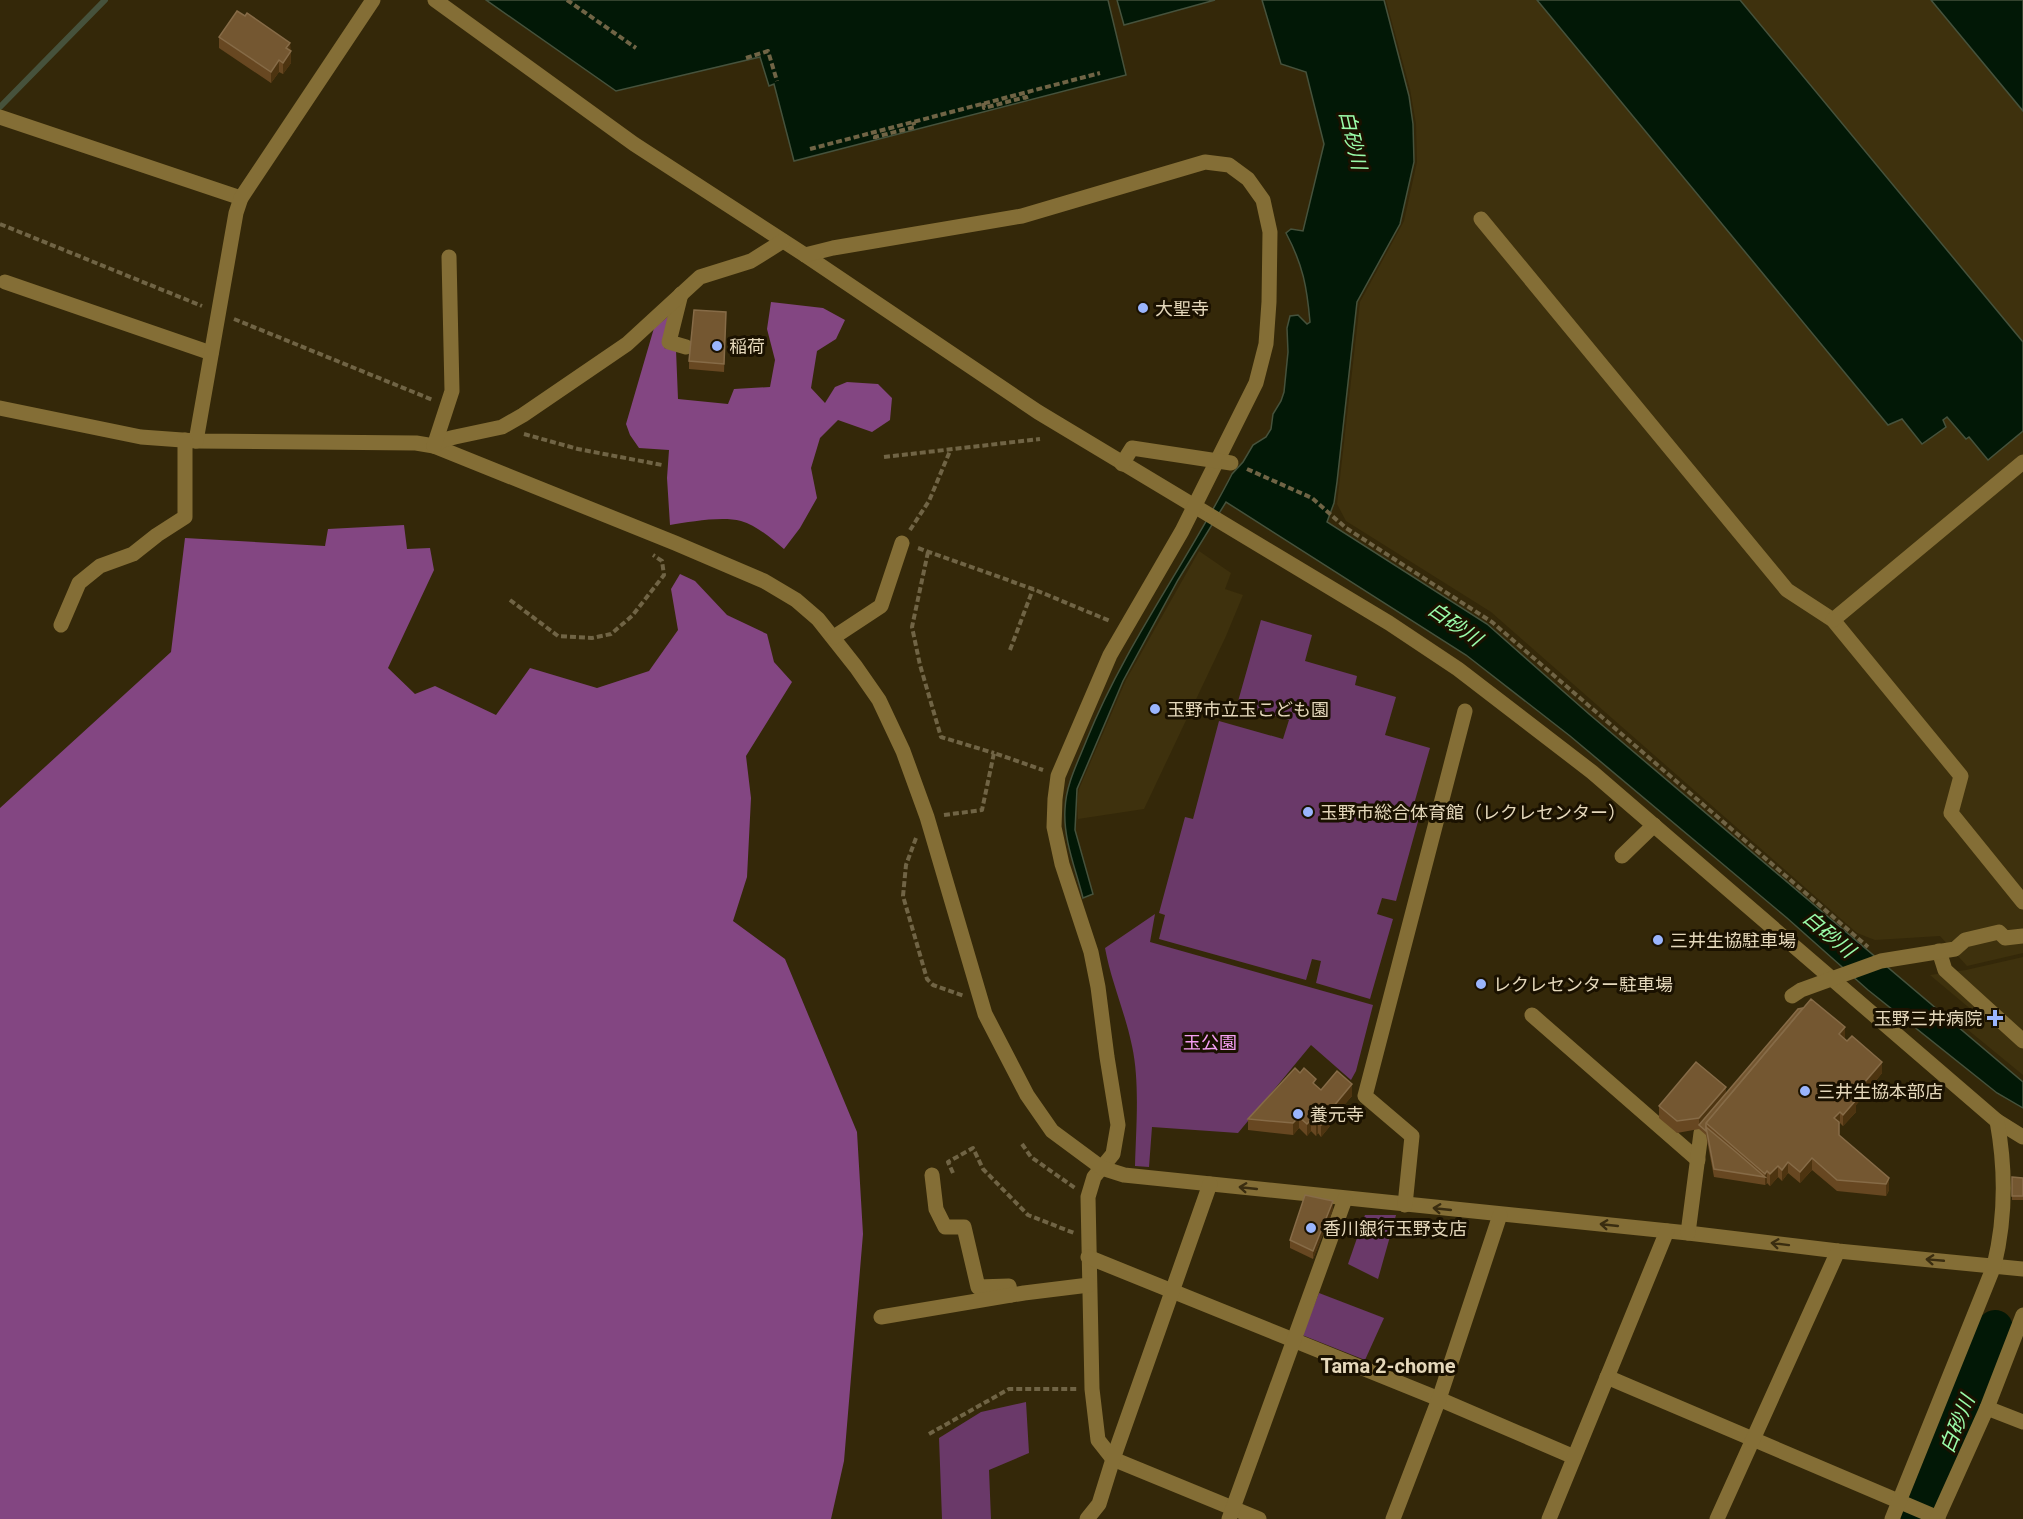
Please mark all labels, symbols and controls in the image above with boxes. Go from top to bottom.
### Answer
water label: 白砂川 [1335,108,1372,174]
place label: 大聖寺 [1155,298,1209,319]
marker: 大聖寺 [1136,301,1150,315]
place label: 稲荷 [729,336,765,357]
marker: 稲荷 [710,339,724,353]
water label: 白砂川 [1424,597,1488,652]
place label: 玉野市立玉こども園 [1167,699,1329,720]
marker: 玉野市立玉こども園 [1148,702,1162,716]
place label: 玉野市総合体育館（レクレセンター） [1320,802,1626,823]
marker: 玉野市総合体育館（レクレセンター） [1301,805,1315,819]
water label: 白砂川 [1798,906,1861,964]
place label: 三井生協駐車場 [1670,930,1796,951]
marker: 三井生協駐車場 [1651,933,1665,947]
place label: レクレセンター駐車場 [1493,974,1673,995]
marker: レクレセンター駐車場 [1474,977,1488,991]
place label: 玉野三井病院 [1874,1008,1982,1029]
marker: 玉野三井病院 [1986,1009,2004,1027]
park label: 玉公園 [1183,1032,1237,1053]
place label: 三井生協本部店 [1817,1081,1943,1102]
marker: 三井生協本部店 [1798,1084,1812,1098]
place label: 養元寺 [1310,1104,1364,1125]
marker: 養元寺 [1291,1107,1305,1121]
one-way arrow [1239,1183,1259,1194]
one-way arrow [1433,1203,1453,1214]
place label: 香川銀行玉野支店 [1323,1218,1467,1239]
one-way arrow [1599,1220,1619,1231]
marker: 香川銀行玉野支店 [1304,1221,1318,1235]
one-way arrow [1770,1239,1790,1250]
one-way arrow [1926,1254,1946,1265]
district label: Tama 2-chome [1320,1354,1456,1378]
water label: 白砂川 [1935,1390,1980,1456]

